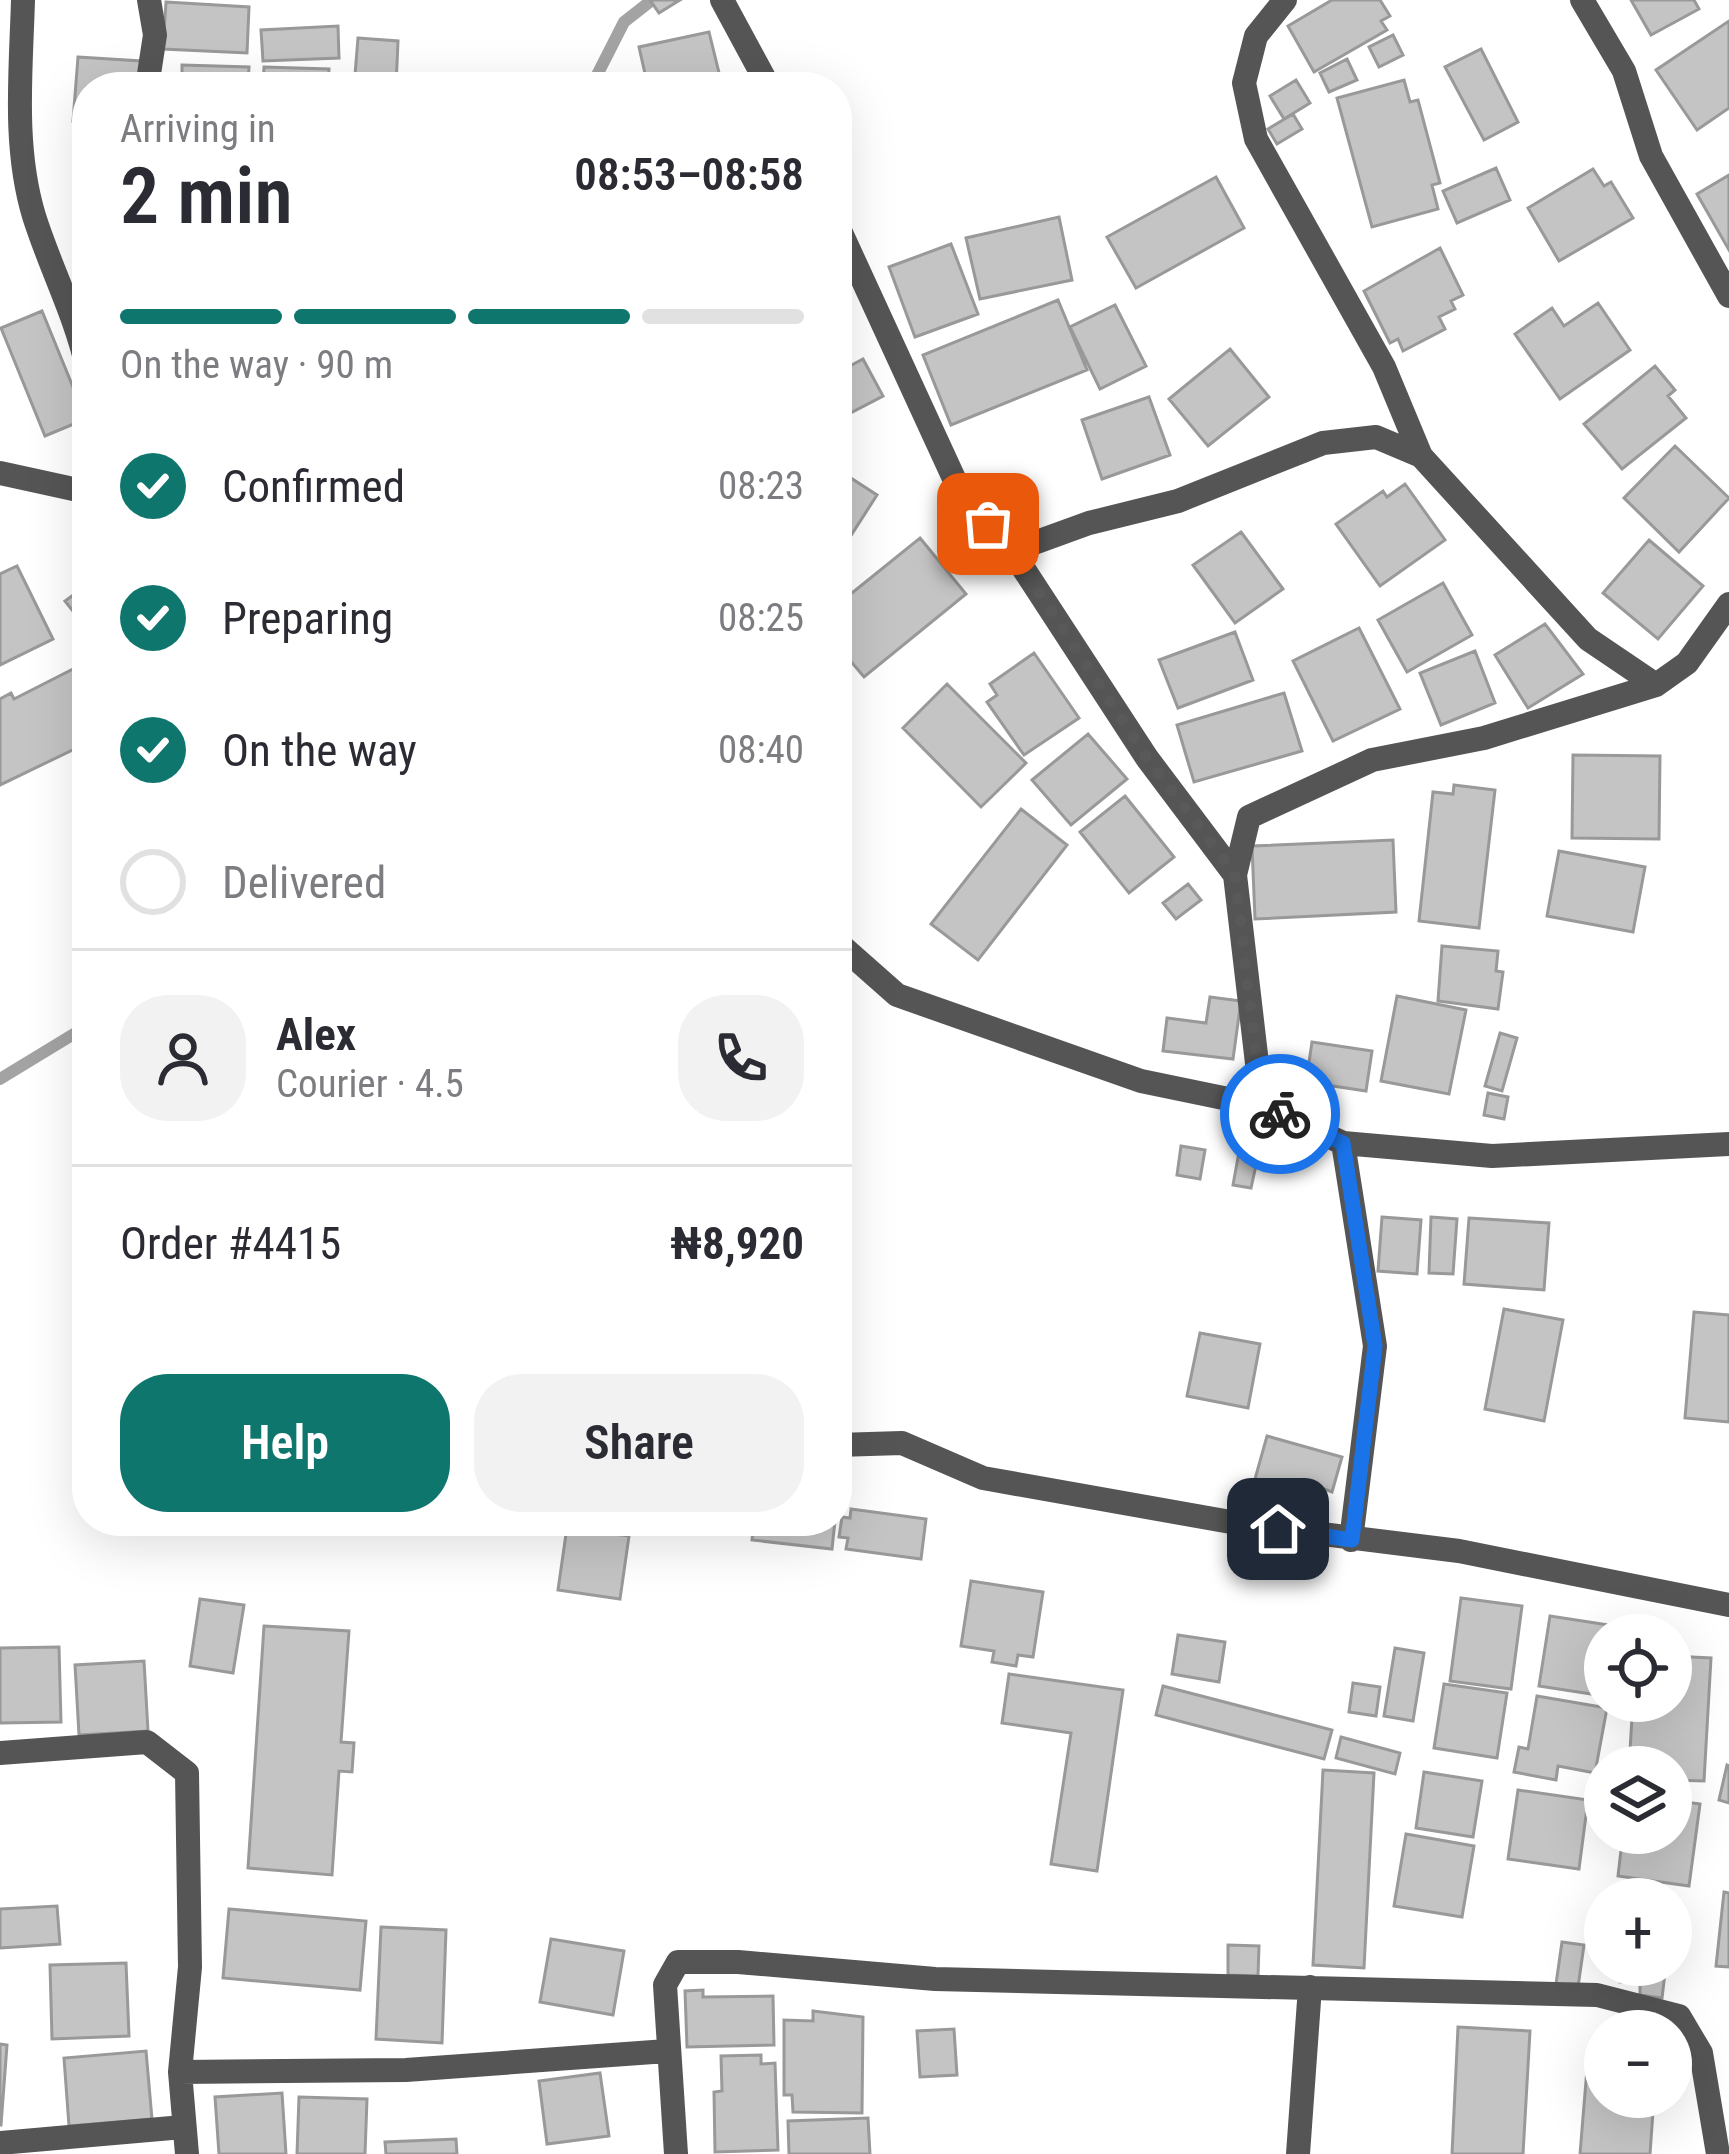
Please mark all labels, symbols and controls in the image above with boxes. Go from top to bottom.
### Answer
text: Arriving in [120,106,276,152]
text: 08:53–08:58 [574,148,804,201]
text: 2 min [120,151,293,242]
text: On the way · 90 m [120,342,393,388]
icon: check [120,453,186,519]
text: Confirmed [222,460,405,513]
text: 08:23 [718,463,804,509]
pin [937,473,1039,575]
icon: bag [955,491,1021,557]
icon: check [120,585,186,651]
text: Preparing [222,592,393,645]
text: 08:25 [718,595,804,641]
icon: check [120,717,186,783]
text: On the way [222,724,417,777]
text: 08:40 [718,727,804,773]
text: Delivered [222,856,386,909]
button: person [120,995,246,1121]
button: phone [678,995,804,1121]
text: Alex [276,1008,356,1061]
courier [1220,1054,1340,1174]
text: Courier · 4.5 [276,1061,464,1107]
icon: bike [1247,1081,1313,1147]
text: Order #4415 [120,1217,341,1270]
text: ₦8,920 [670,1217,804,1270]
button: Help [120,1374,450,1512]
button: Share [474,1374,804,1512]
pin [1227,1478,1329,1580]
icon: home [1245,1496,1311,1562]
map controls [1584,1614,1692,2118]
button: locate [1584,1614,1692,1722]
button: layers [1584,1746,1692,1854]
button: + [1584,1878,1692,1986]
button: − [1584,2010,1692,2118]

